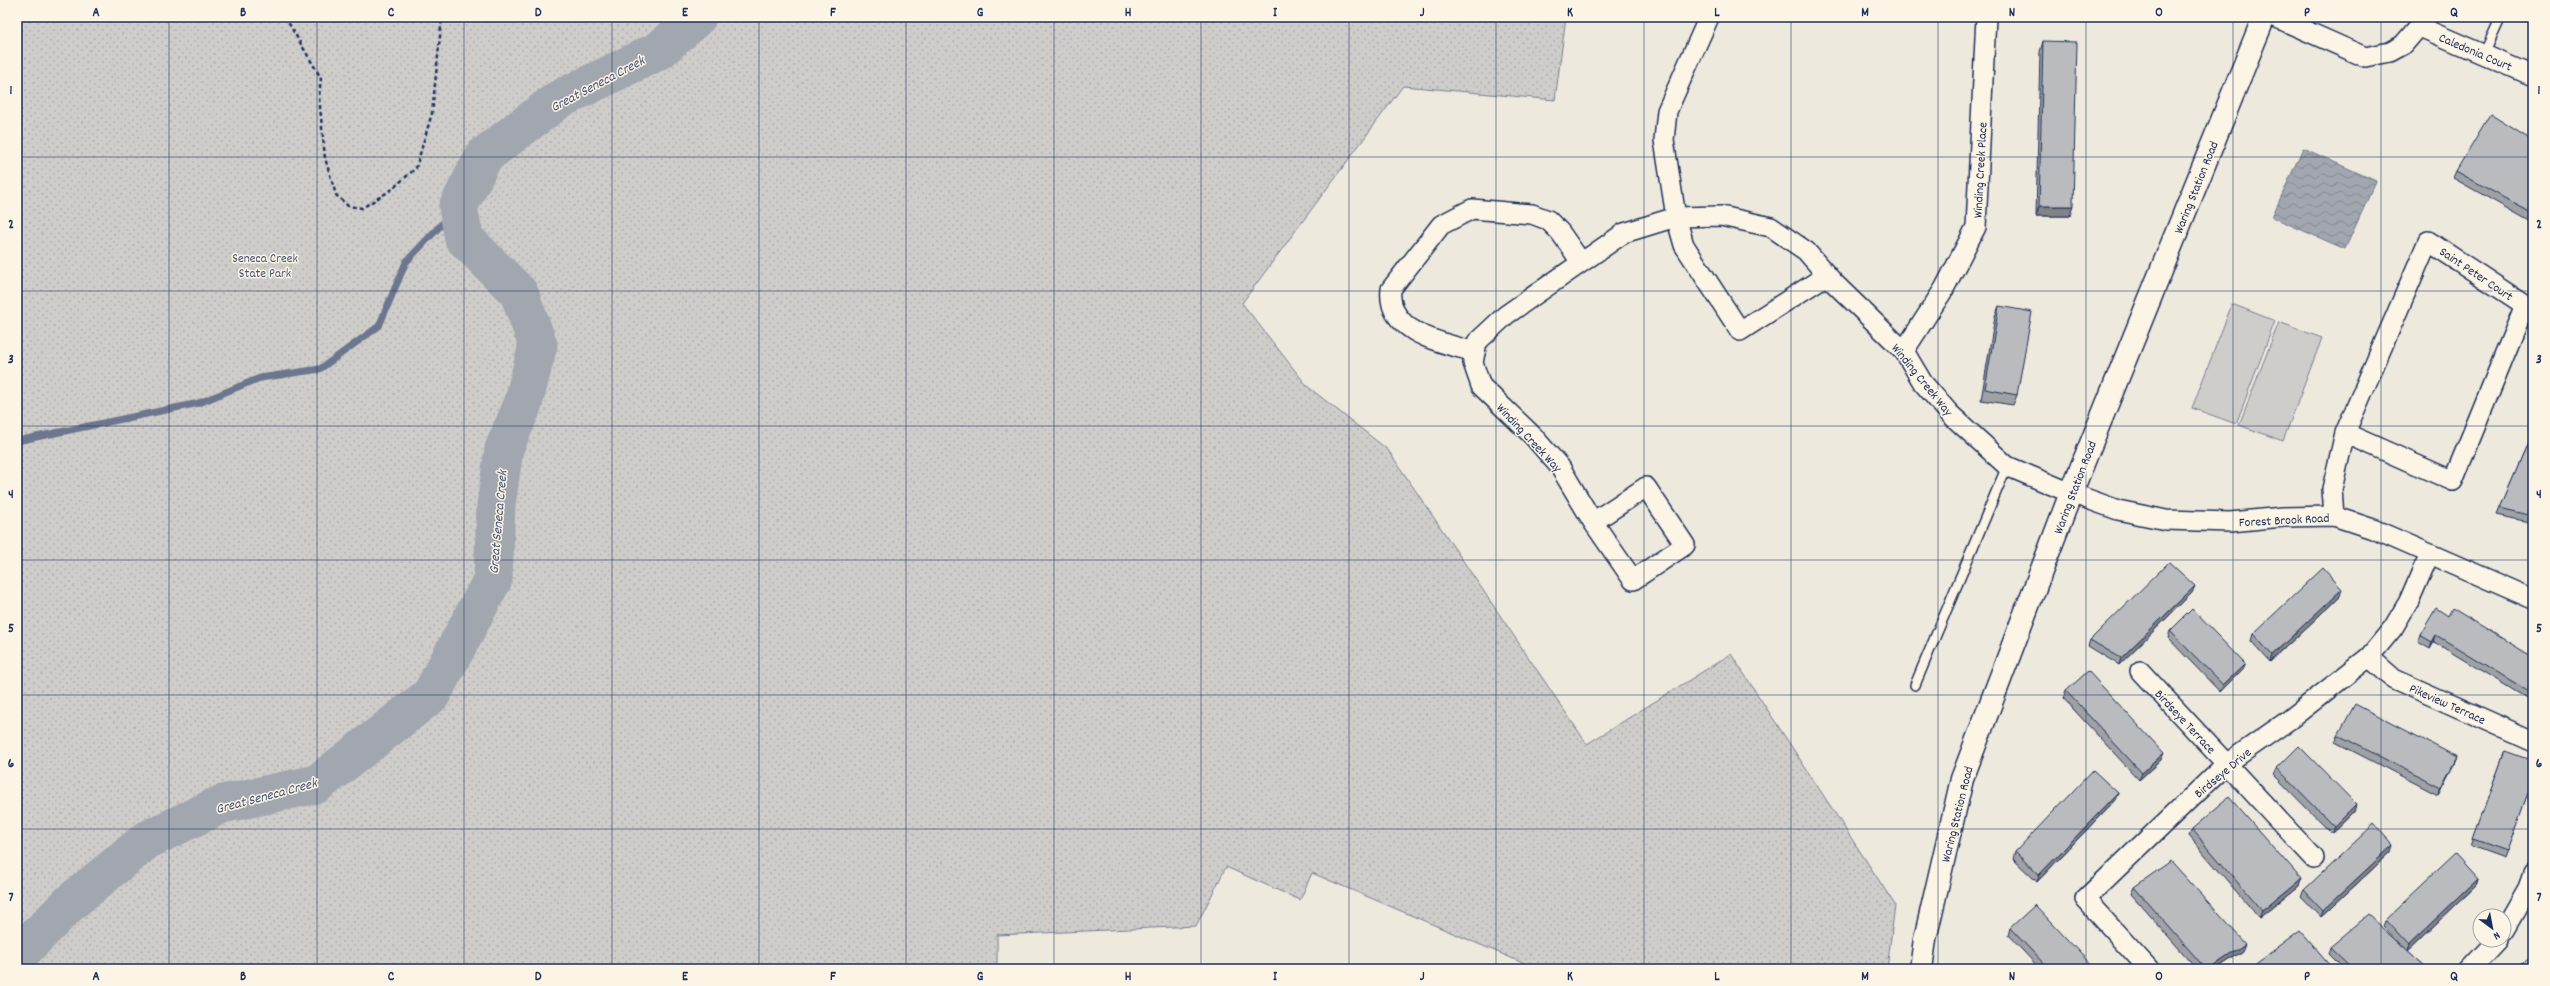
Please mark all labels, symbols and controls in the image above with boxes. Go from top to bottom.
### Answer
text: A [92,4,100,23]
text: B [240,4,246,23]
text: C [388,4,395,23]
text: D [535,4,542,23]
text: E [682,4,689,23]
text: F [830,4,836,23]
text: G [977,4,984,23]
text: H [1125,4,1132,23]
text: I [1273,4,1278,23]
text: J [1420,4,1425,23]
text: K [1567,4,1573,23]
text: L [1714,4,1720,23]
text: M [1861,4,1869,23]
text: N [2009,4,2015,23]
text: O [2155,4,2163,23]
text: P [2304,4,2310,23]
text: Q [2450,4,2458,23]
street label: Caledonia Court [2435,29,2515,77]
water label: Great Seneca Creek [547,51,650,118]
text: 1 [10,82,13,101]
text: 1 [2538,82,2541,101]
street label: Winding Creek Place [1969,121,1994,219]
street label: Waring Station Road [2170,139,2225,237]
text: 2 [8,216,14,235]
text: 2 [2536,216,2542,235]
street label: Saint Peter Court [2435,243,2516,307]
park label: Seneca Creek State Park [232,250,298,284]
street label: Winding Creek Way [1886,340,1957,422]
text: 3 [8,351,14,370]
text: 3 [2536,351,2542,370]
street label: Winding Creek Way [1491,400,1566,478]
street label: Waring Station Road [2050,439,2103,537]
water label: Great Seneca Creek [485,468,514,575]
text: 4 [8,486,14,505]
text: 4 [2536,486,2542,505]
street label: Forest Brook Road [2238,510,2330,533]
text: 5 [8,620,14,639]
text: 5 [2536,620,2542,639]
street label: Pikeview Terrace [2406,680,2488,731]
street label: Birdseye Terrace [2149,686,2219,759]
street label: Birdseye Drive [2191,744,2257,804]
text: 6 [8,755,15,774]
text: 6 [2536,755,2543,774]
street label: Waring Station Road [1937,765,1980,865]
water label: Great Seneca Creek [214,774,320,820]
text: 7 [9,889,14,908]
text: 7 [2537,889,2542,908]
north arrow [2472,908,2512,948]
text: N [2489,927,2503,943]
text: A [92,968,100,986]
text: B [240,968,246,986]
text: C [388,968,395,986]
text: D [535,968,542,986]
text: E [682,968,689,986]
text: F [830,968,836,986]
text: G [977,968,984,986]
text: H [1125,968,1132,986]
text: I [1273,968,1278,986]
text: J [1420,968,1425,986]
text: K [1567,968,1573,986]
text: L [1714,968,1720,986]
text: M [1861,968,1869,986]
text: N [2009,968,2015,986]
text: O [2155,968,2163,986]
text: P [2304,968,2310,986]
text: Q [2450,968,2458,986]

